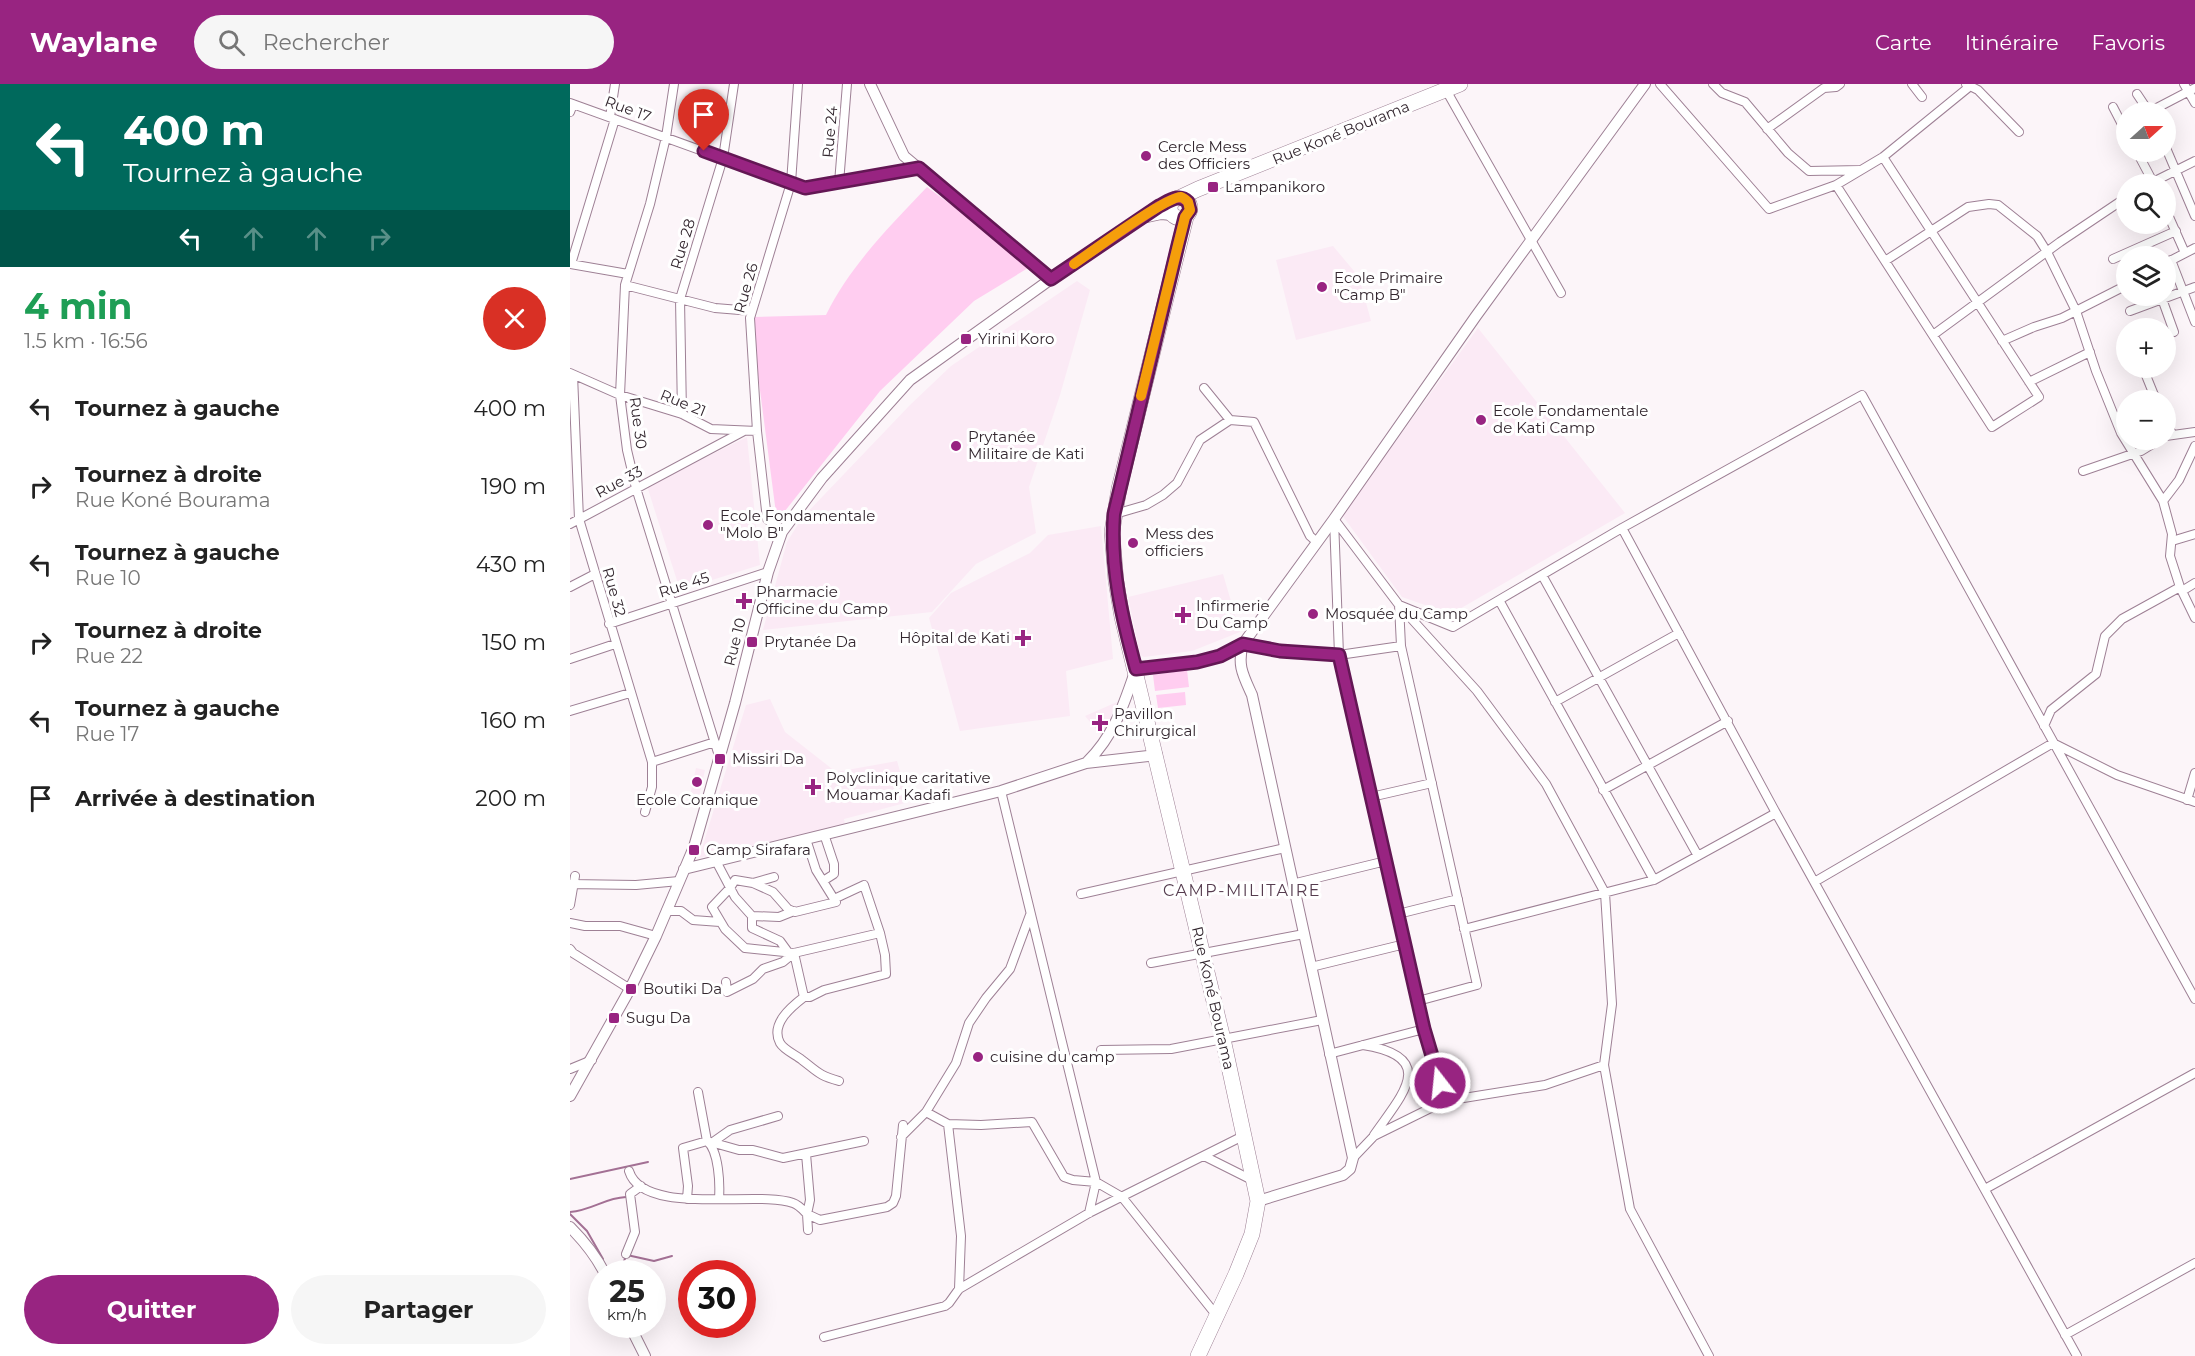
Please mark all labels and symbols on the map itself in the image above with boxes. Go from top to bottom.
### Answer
pin [678,89,729,151]
street label: Rue 17 [602,91,654,126]
street label: Rue Koné Bourama [1269,96,1412,169]
north arrow [2116,102,2176,162]
street label: Rue 24 [818,105,841,159]
place label: Cercle Mess des Officiers [1158,137,1250,173]
marker: Cercle Mess des Officiers [1139,149,1153,163]
place label: Lampanikoro [1225,177,1325,196]
marker: Lampanikoro [1206,180,1220,194]
street label: Rue 28 [666,216,699,272]
street label: Rue 26 [729,260,762,315]
place label: Ecole Primaire "Camp B" [1334,268,1443,304]
marker: Ecole Primaire "Camp B" [1315,280,1329,294]
place label: Yirini Koro [978,329,1054,348]
marker: Yirini Koro [959,332,973,346]
street label: Rue 21 [657,385,709,420]
street label: Rue 30 [625,396,652,450]
place label: Ecole Fondamentale de Kati Camp [1493,401,1648,437]
marker: Ecole Fondamentale de Kati Camp [1474,413,1488,427]
place label: Prytanée Militaire de Kati [968,427,1084,463]
marker: Prytanée Militaire de Kati [949,439,963,453]
street label: Rue 33 [592,461,646,502]
place label: Ecole Fondamentale "Molo B" [720,506,875,542]
marker: Ecole Fondamentale "Molo B" [701,518,715,532]
place label: Mess des officiers [1145,524,1214,560]
marker: Mess des officiers [1126,536,1140,550]
street label: Rue 32 [598,565,631,619]
street label: Rue 45 [656,567,712,602]
place label: Pharmacie Officine du Camp [756,582,888,618]
marker: Pharmacie Officine du Camp [737,594,751,608]
place label: Infirmerie Du Camp [1196,596,1270,632]
place label: Mosquée du Camp [1325,604,1468,623]
marker: Infirmerie Du Camp [1174,606,1192,624]
marker: Mosquée du Camp [1306,607,1320,621]
street label: Rue 10 [719,616,750,668]
place label: Hôpital de Kati [899,628,1010,647]
marker: Hôpital de Kati [1014,629,1032,647]
place label: Prytanée Da [764,632,857,651]
marker: Prytanée Da [745,635,759,649]
place label: Pavillon Chirurgical [1114,704,1196,740]
marker: Pavillon Chirurgical [1091,714,1109,732]
place label: Missiri Da [732,749,804,768]
marker: Missiri Da [713,752,727,766]
place label: Polyclinique caritative Mouamar Kadafi [826,768,991,804]
marker: Ecole Coranique [690,775,704,789]
marker: Polyclinique caritative Mouamar Kadafi [804,778,822,796]
place label: Ecole Coranique [636,790,758,809]
place label: Camp Sirafara [706,840,811,859]
marker: Camp Sirafara [687,843,701,857]
district label: CAMP-MILITAIRE [1163,881,1321,900]
street label: Rue Koné Bourama [1188,924,1239,1071]
place label: Boutiki Da [643,979,722,998]
marker: Boutiki Da [624,982,638,996]
place label: Sugu Da [626,1008,691,1027]
marker: Sugu Da [607,1011,621,1025]
place label: cuisine du camp [990,1047,1115,1066]
marker: cuisine du camp [971,1050,985,1064]
position arrow [1408,1051,1472,1115]
speed limit sign: 30 [678,1260,756,1338]

